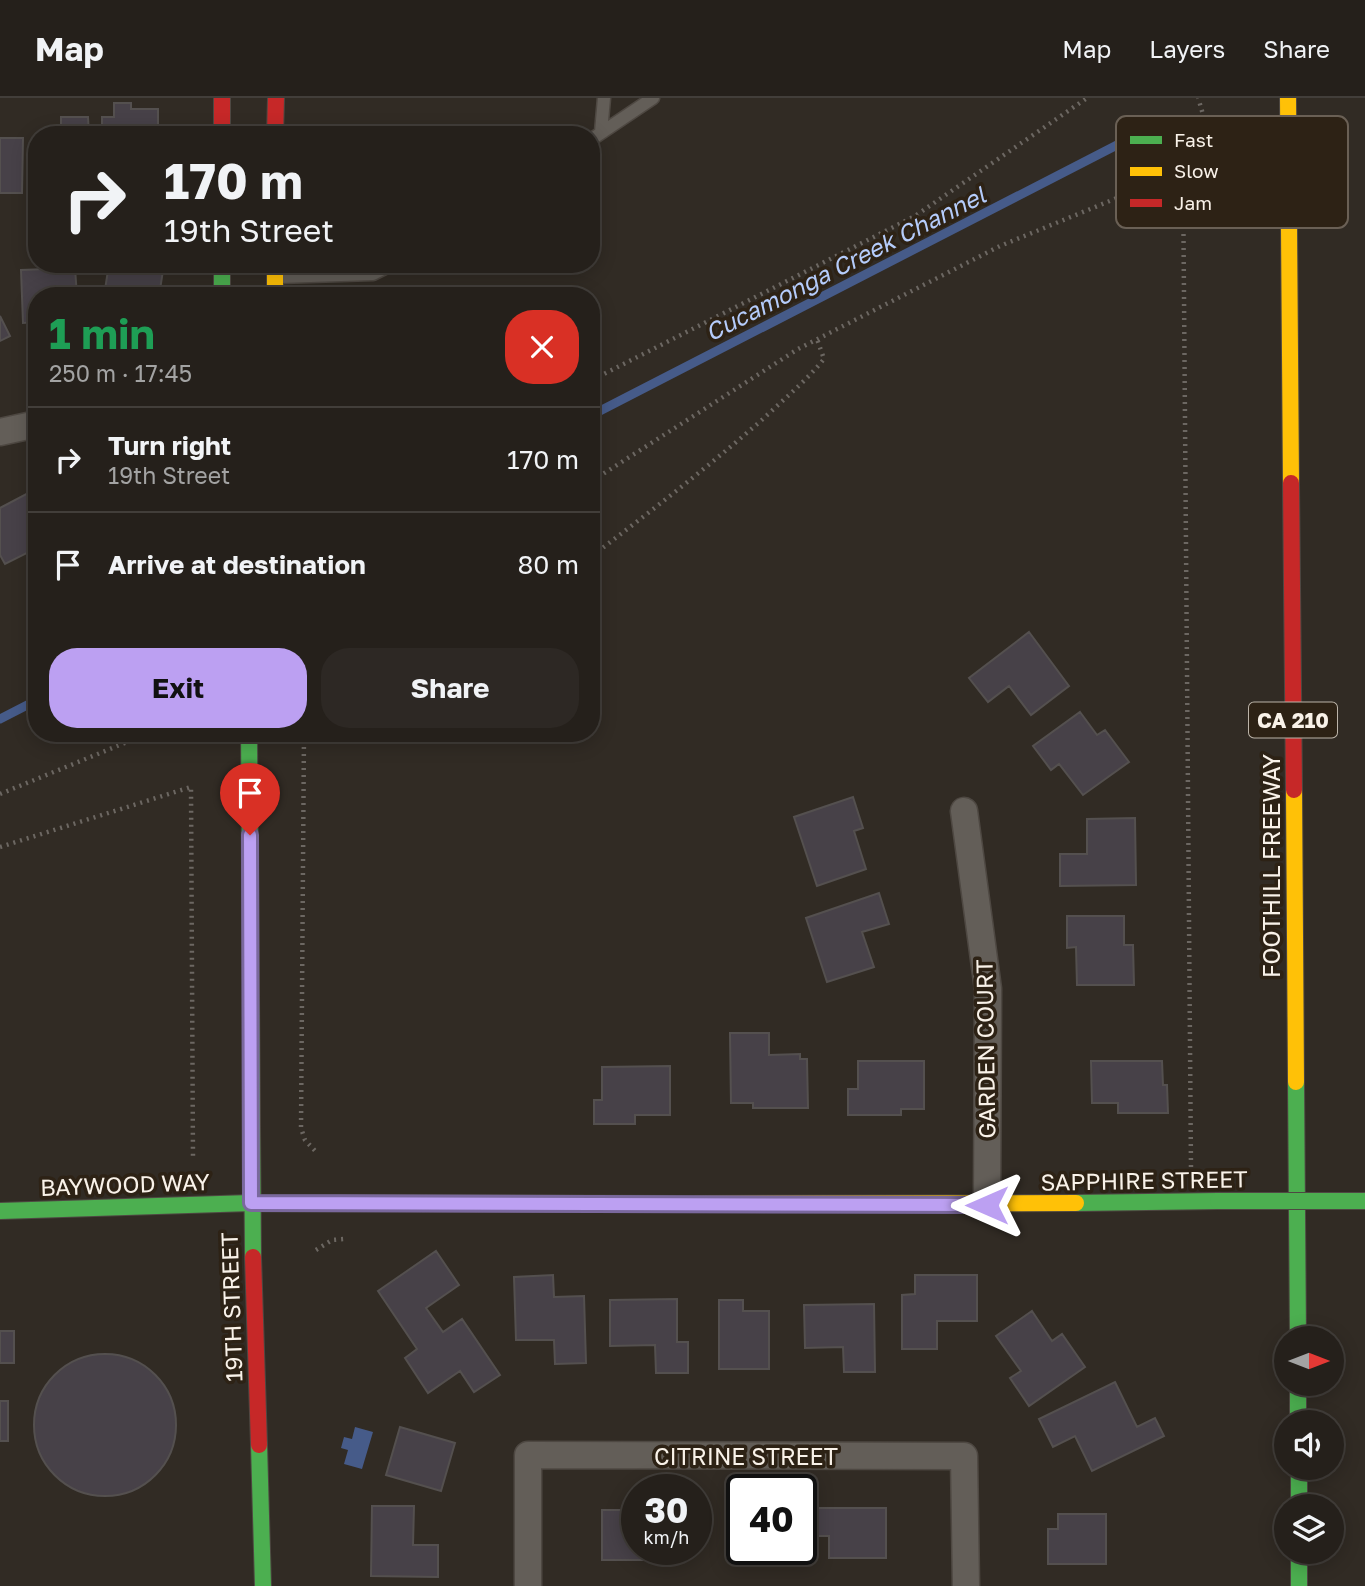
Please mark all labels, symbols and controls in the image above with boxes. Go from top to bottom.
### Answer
text: Map [35,29,104,68]
text: Map [1062,34,1111,63]
text: Layers [1149,34,1225,63]
text: Share [1263,34,1330,63]
legend [1116,116,1348,228]
text: Fast [1174,128,1213,151]
text: 170 m [164,151,303,210]
icon: right [49,154,140,245]
text: Slow [1174,159,1219,182]
water label: Cucamonga Creek Channel [700,179,992,347]
text: Jam [1174,191,1212,214]
text: 19th Street [164,211,334,249]
text: 1 min [49,308,155,358]
button: close [505,310,579,384]
text: 250 m · 17:45 [49,359,192,387]
text: Turn right [108,430,231,461]
icon: right [49,441,87,479]
text: 170 m [507,444,579,475]
text: 19th Street [108,461,230,489]
icon: arrive [49,546,87,584]
text: Arrive at destination [108,549,366,580]
text: 80 m [518,549,579,580]
button: Exit [49,648,307,728]
button: Share [321,648,579,728]
road number: CA 210 [1249,702,1337,738]
street label: FOOTHILL FREEWAY [1257,754,1285,978]
pin [220,763,280,835]
icon: arrive [231,774,269,812]
street label: GARDEN COURT [969,959,1001,1139]
street label: SAPPHIRE STREET [1040,1164,1248,1196]
street label: BAYWOOD WAY [40,1167,210,1201]
position arrow [950,1168,1024,1242]
street label: 19TH STREET [214,1232,248,1382]
north arrow [1274,1326,1344,1396]
map controls [1274,1326,1344,1564]
button: sound [1274,1410,1344,1480]
street label: CITRINE STREET [654,1442,838,1470]
speed limit sign: 40 [726,1474,817,1565]
text: 30 [644,1489,689,1531]
button: layers [1274,1494,1344,1564]
text: km/h [644,1526,689,1548]

